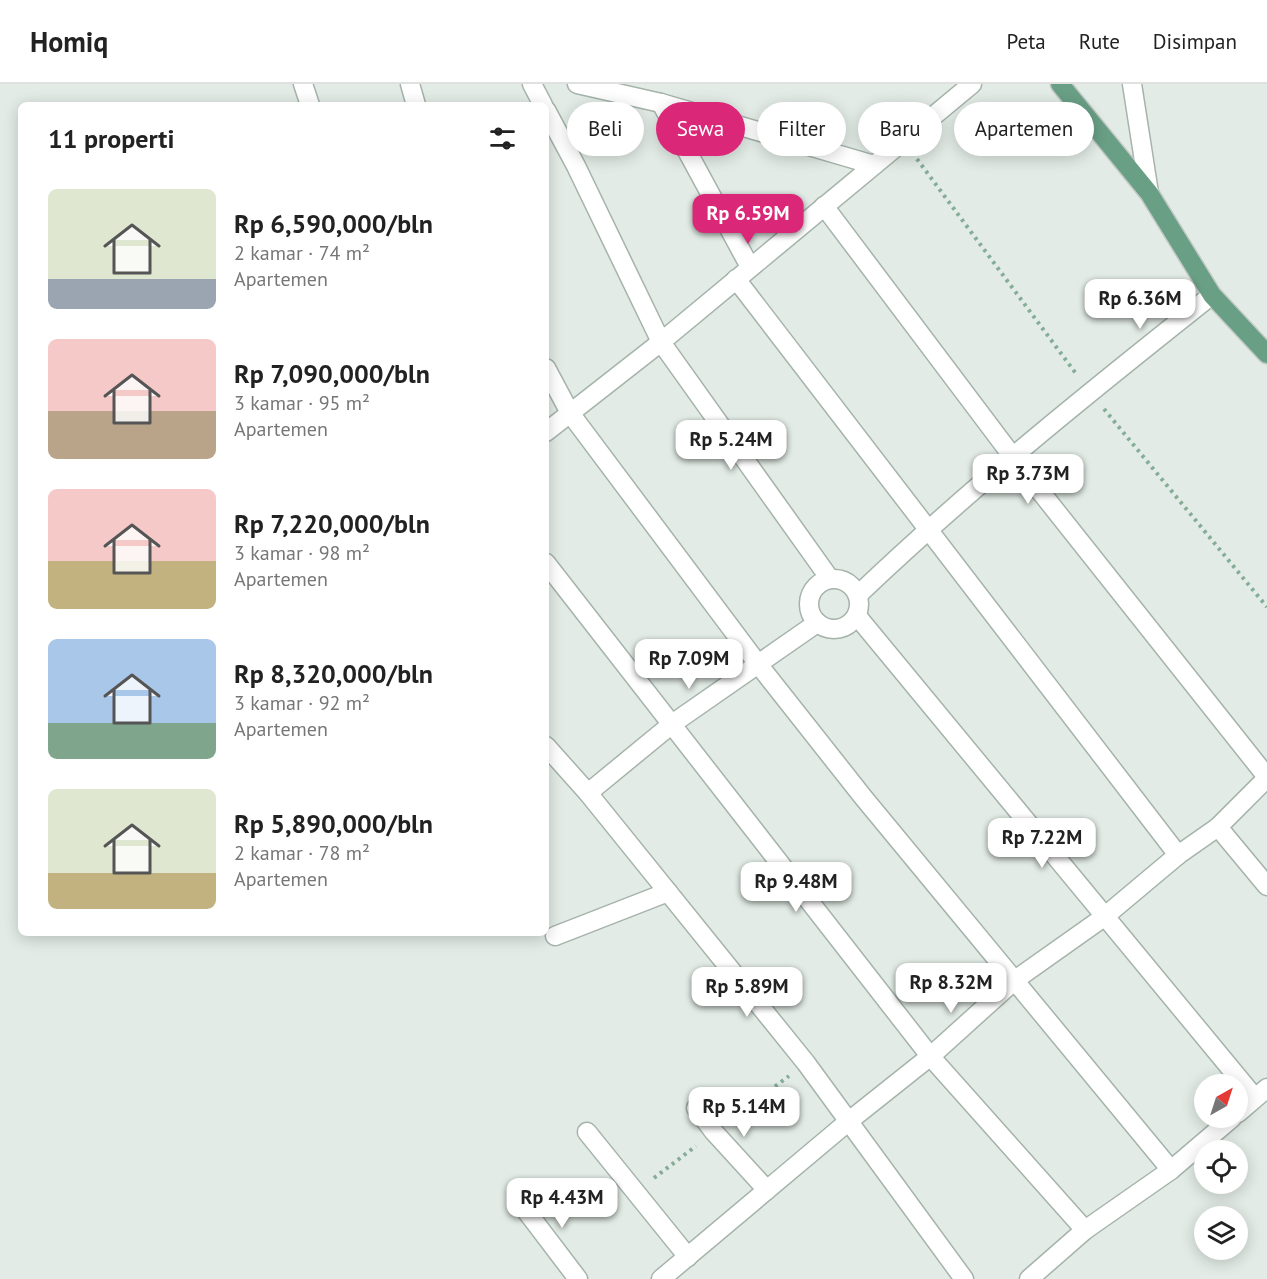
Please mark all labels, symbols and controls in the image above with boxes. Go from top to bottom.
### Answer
text: Homiq [30,23,108,60]
text: Peta [1006,28,1046,55]
text: Rute [1079,28,1120,55]
text: Disimpan [1153,28,1237,55]
chip: Beli [567,102,644,156]
chip: Sewa [656,102,745,156]
chip: Filter [757,102,846,156]
chip: Baru [858,102,942,156]
chip: Apartemen [954,102,1094,156]
text: 11 properti [48,122,174,155]
icon: filters [486,122,519,155]
pin: Rp 6.59M [686,194,810,245]
text: Rp 6.59M [707,200,789,226]
text: Rp 6,590,000/bln [234,207,433,240]
icon: home [96,213,168,285]
text: 2 kamar · 74 m² [234,240,370,266]
text: Apartemen [234,266,328,292]
pin: Rp 6.36M [1078,279,1202,330]
text: Rp 6.36M [1099,285,1181,311]
text: Rp 7,090,000/bln [234,357,430,390]
icon: home [96,363,168,435]
text: 3 kamar · 95 m² [234,390,370,416]
text: Apartemen [234,416,328,442]
pin: Rp 5.24M [669,420,793,471]
text: Rp 5.24M [690,426,772,452]
pin: Rp 3.73M [966,454,1090,505]
text: Rp 3.73M [987,460,1069,486]
text: Rp 7,220,000/bln [234,507,430,540]
icon: home [96,513,168,585]
text: 3 kamar · 98 m² [234,540,370,566]
text: Apartemen [234,566,328,592]
pin: Rp 7.09M [627,639,751,690]
text: Rp 7.09M [649,645,729,671]
text: Rp 8,320,000/bln [234,657,433,690]
icon: home [96,663,168,735]
text: 3 kamar · 92 m² [234,690,370,716]
text: Apartemen [234,716,328,742]
text: Rp 5,890,000/bln [234,807,433,840]
icon: home [96,813,168,885]
pin: Rp 7.22M [980,818,1104,869]
text: Rp 7.22M [1002,824,1082,850]
text: 2 kamar · 78 m² [234,840,370,866]
pin: Rp 9.48M [734,862,858,913]
text: Apartemen [234,866,328,892]
text: Rp 9.48M [755,868,837,894]
pin: Rp 8.32M [889,963,1013,1014]
pin: Rp 5.89M [685,967,809,1018]
text: Rp 8.32M [910,969,992,995]
text: Rp 5.89M [706,973,788,999]
north arrow [1194,1074,1248,1128]
map controls [1194,1074,1248,1260]
pin: Rp 5.14M [682,1087,806,1138]
text: Rp 5.14M [703,1093,785,1119]
button: locate [1194,1140,1248,1194]
pin: Rp 4.43M [500,1178,624,1229]
text: Rp 4.43M [521,1184,603,1210]
button: layers [1194,1206,1248,1260]

